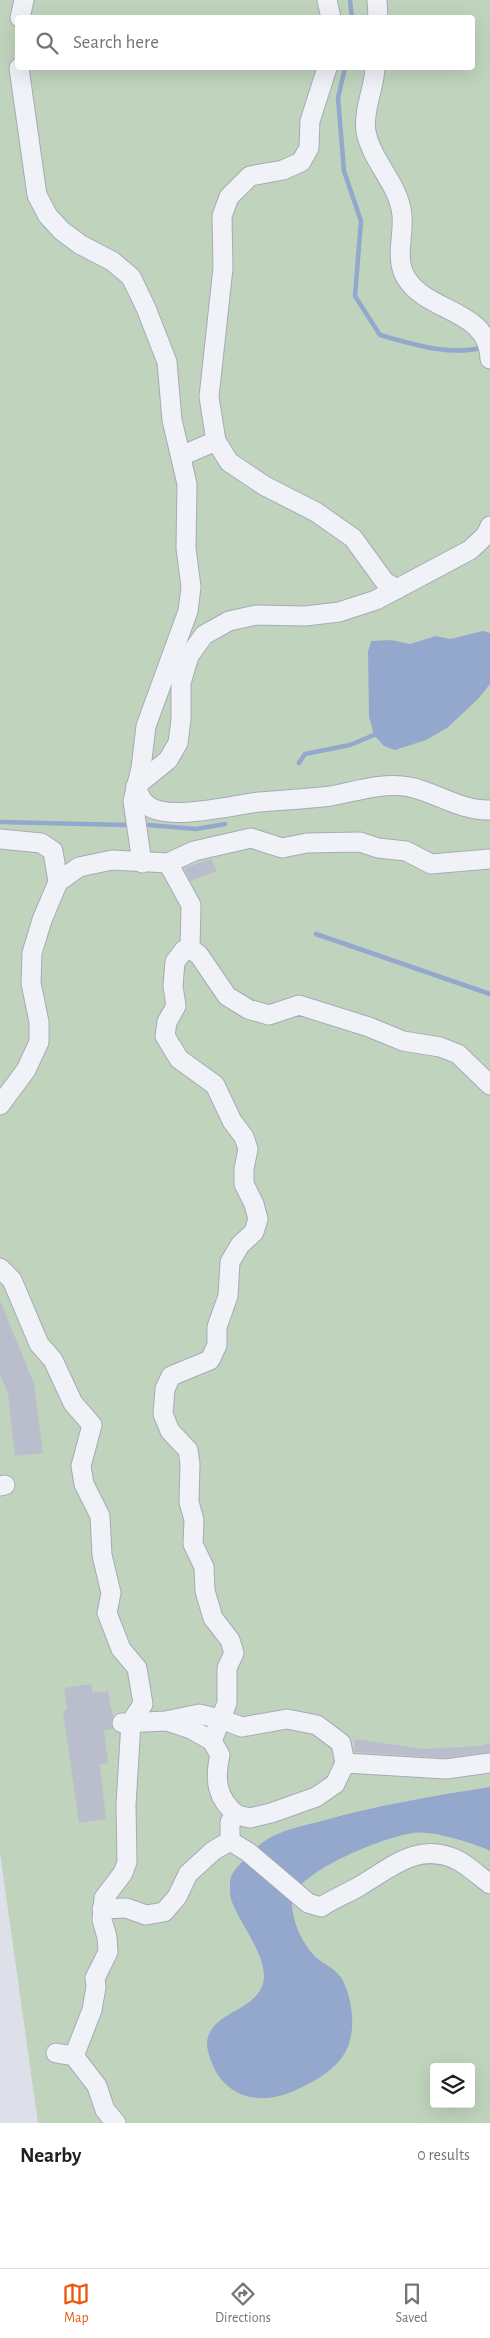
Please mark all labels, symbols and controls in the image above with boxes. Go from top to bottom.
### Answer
search box [15,15,475,70]
icon: search [33,29,61,57]
text: Search here [73,33,159,52]
map controls [430,2063,475,2108]
button: layers [430,2063,475,2108]
text: Nearby [20,2145,81,2166]
text: 0 results [417,2147,470,2163]
tab: Map [62,2280,90,2327]
tab: Directions [215,2280,271,2327]
tab: Saved [396,2280,428,2327]

